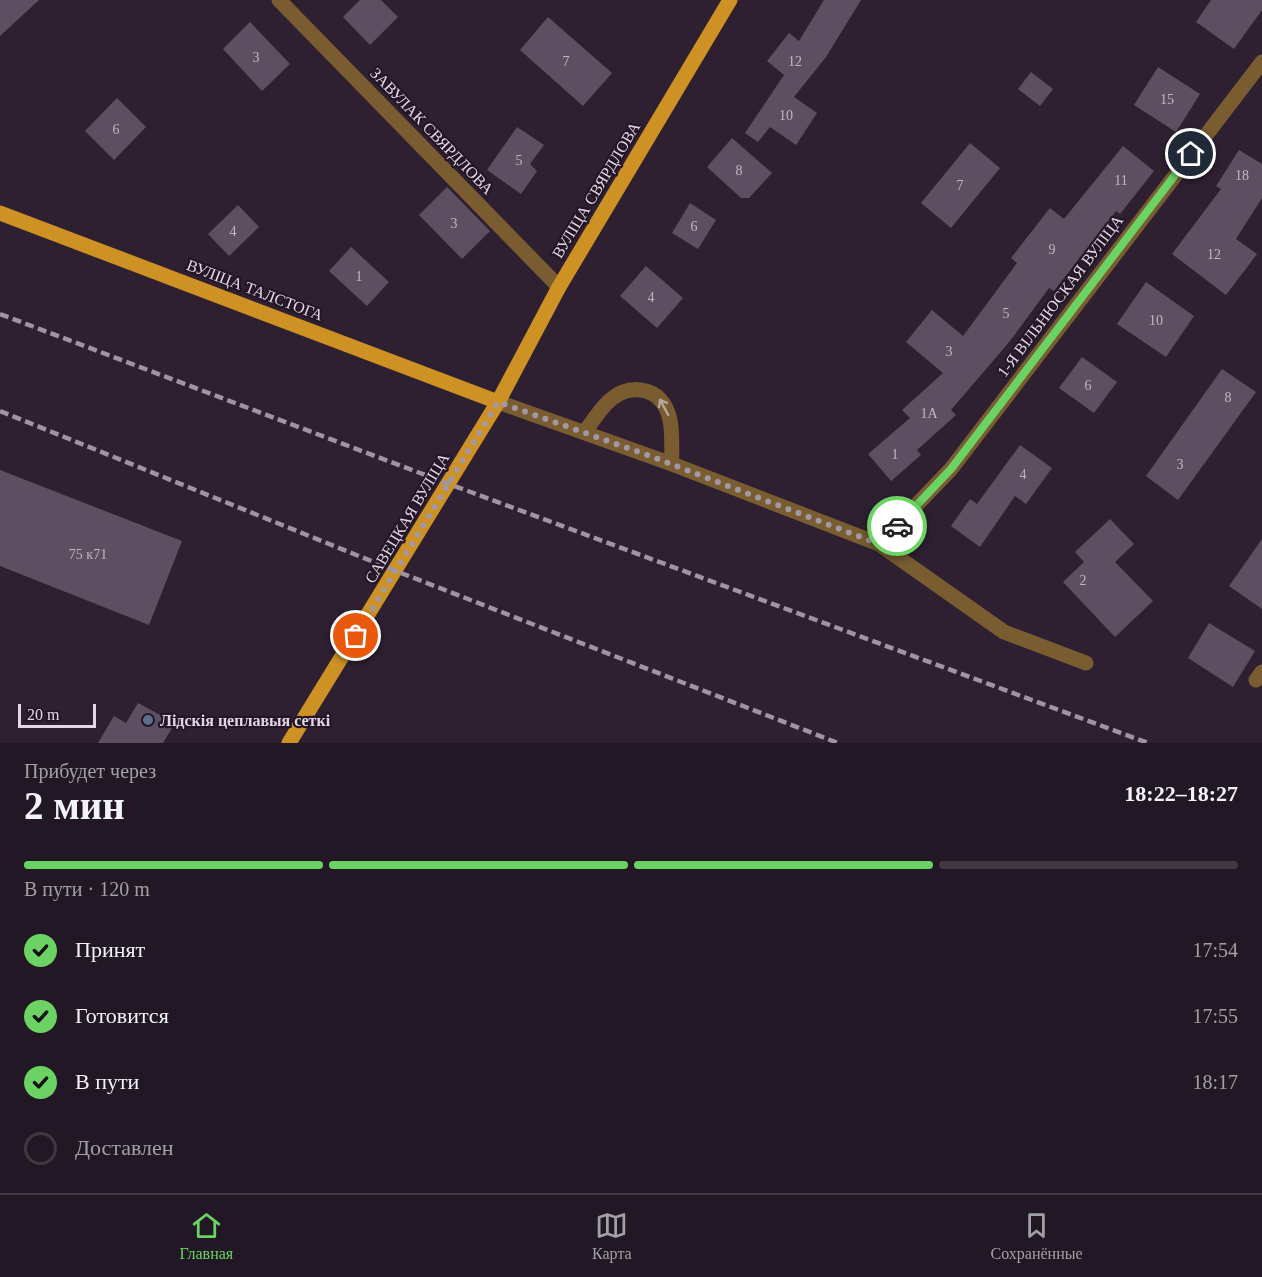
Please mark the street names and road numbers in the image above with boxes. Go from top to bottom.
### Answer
street label: ЗАВУЛАК СВЯРДЛОВА [366,64,497,199]
street label: ВУЛІЦА СВЯРДЛОВА [549,119,644,262]
street label: 1-Я ВІЛЬНЮСКАЯ ВУЛІЦА [994,212,1127,381]
street label: ВУЛІЦА ТАЛСТОГА [184,256,326,325]
street label: САВЕЦКАЯ ВУЛІЦА [361,450,454,587]

